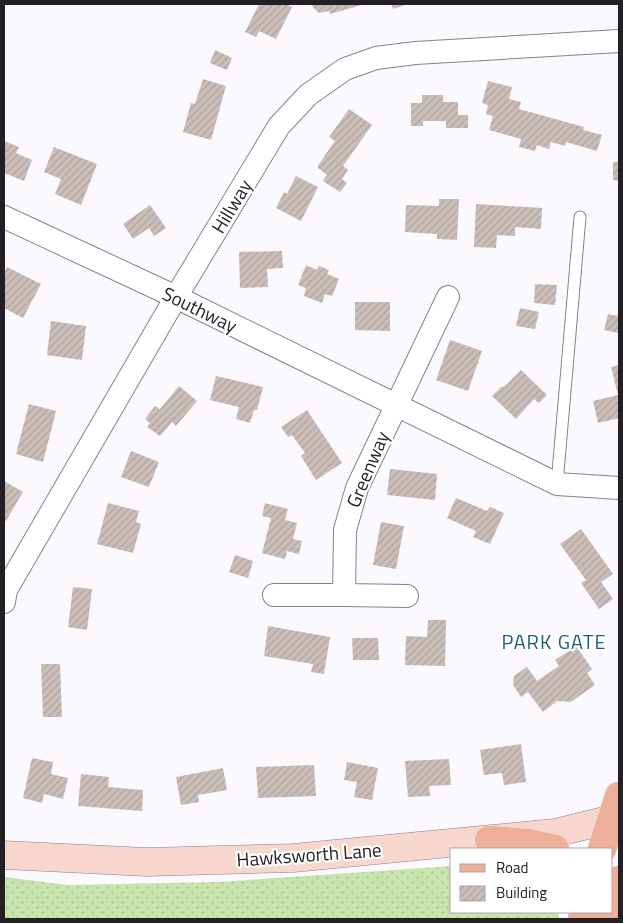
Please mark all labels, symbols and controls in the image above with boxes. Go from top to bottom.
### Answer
street label: Hillway [203,173,259,239]
street label: Southway [158,278,242,340]
street label: Greenway [338,426,396,512]
district label: PARK GATE [501,626,607,657]
street label: Hawksworth Lane [236,834,382,874]
legend [450,848,613,913]
text: Road [496,856,528,879]
text: Building [496,881,547,904]

